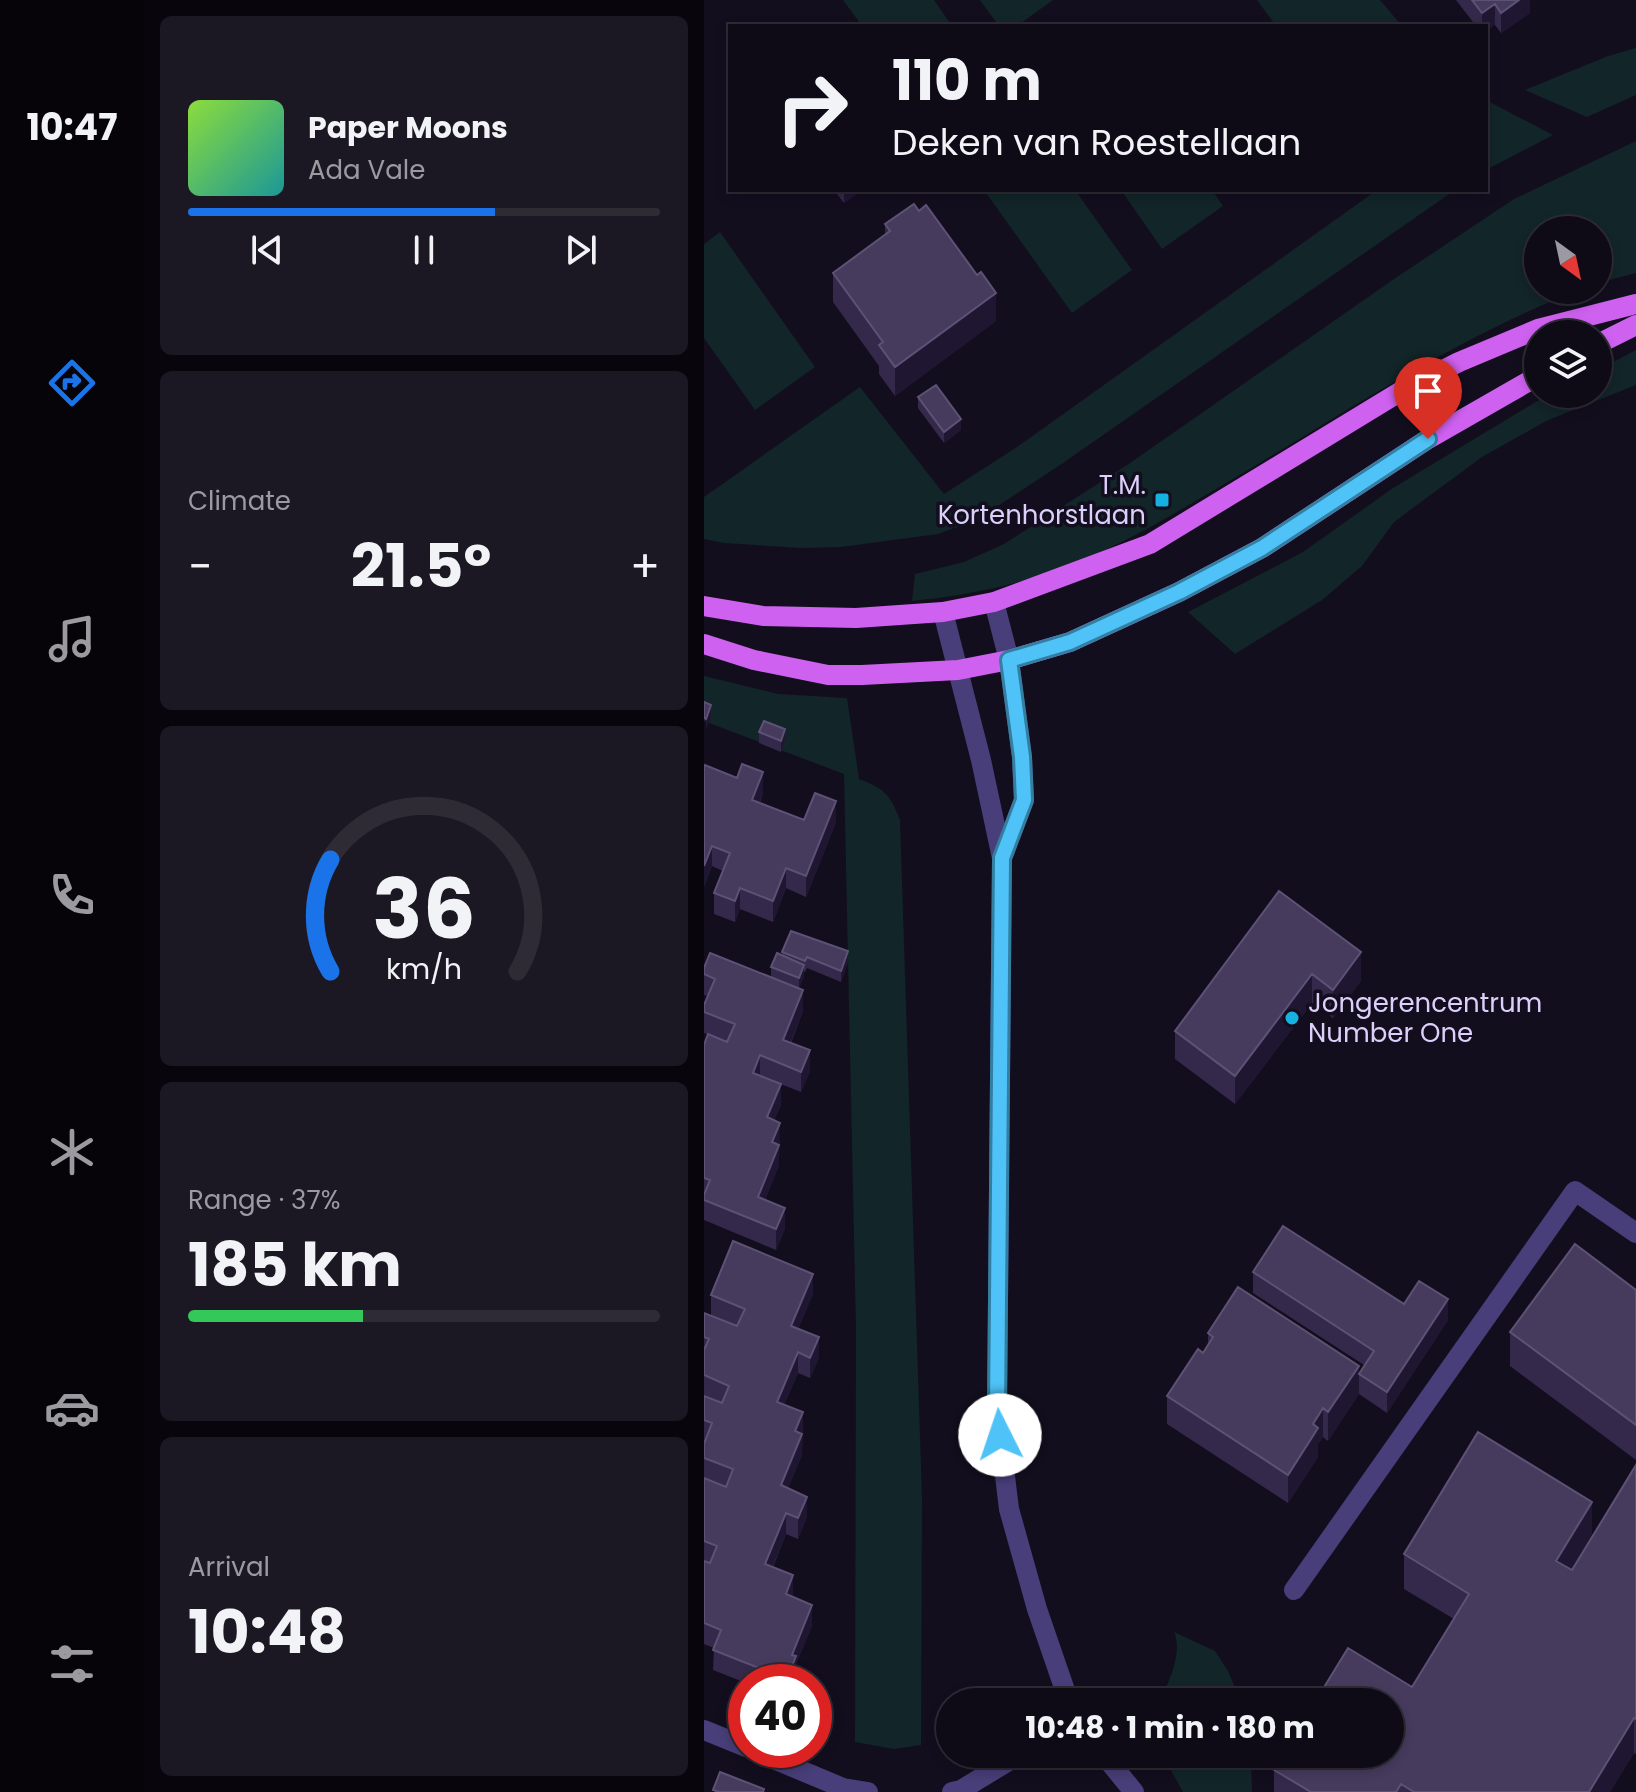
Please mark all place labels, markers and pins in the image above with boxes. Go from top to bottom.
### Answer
pin [1394,357,1462,439]
place label: T.M. Kortenhorstlaan [938,467,1146,533]
marker: T.M. Kortenhorstlaan [1153,491,1171,509]
place label: Jongerencentrum Number One [1308,985,1542,1051]
marker: Jongerencentrum Number One [1283,1009,1301,1027]

